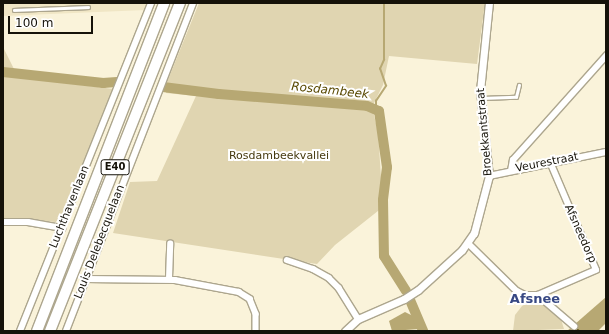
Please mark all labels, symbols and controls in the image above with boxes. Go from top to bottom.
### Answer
scale bar [10,8,95,34]
text: 100 m [15,16,53,30]
water label: Rosdambeek [290,80,370,102]
street label: Broekkantstraat [475,87,495,177]
park label: Rosdambeekvallei [229,149,329,163]
street label: Veurestraat [514,150,580,176]
road number: E40 [100,159,130,175]
street label: Luchthavenlaan [47,164,93,250]
street label: Louis Delebecquelaan [72,183,128,301]
street label: Afsneedorp [561,203,599,265]
district label: Afsnee [510,291,560,307]

